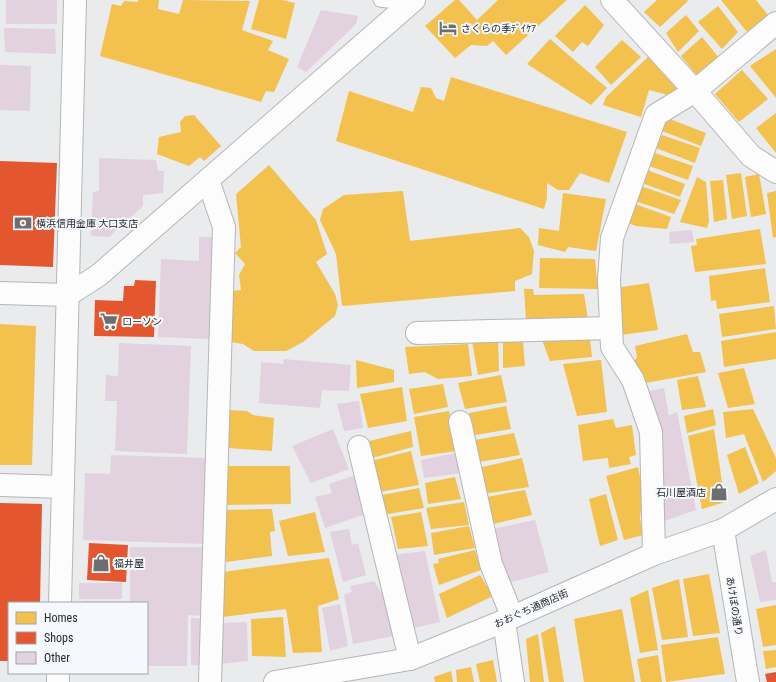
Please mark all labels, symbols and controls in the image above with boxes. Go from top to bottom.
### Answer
hotel icon: さくらの季ﾃﾞｲｹｱ [438,18,458,38]
place label: さくらの季ﾃﾞｲｹｱ [461,23,536,34]
bank icon: 横浜信用金庫 大口支店 [13,213,33,233]
place label: 横浜信用金庫 大口支店 [36,218,138,229]
supermarket icon: ローソン [99,311,119,331]
place label: ローソン [122,316,162,327]
shop icon: 石川屋酒店 [709,482,729,502]
place label: 石川屋酒店 [656,487,706,498]
shop icon: 福井屋 [91,553,111,573]
place label: 福井屋 [114,558,144,569]
street label: あけぼの通り [724,576,745,637]
street label: おおぐち通商店街 [492,587,570,630]
legend [8,602,148,674]
text: Homes [44,611,78,625]
text: Shops [44,631,73,645]
text: Other [44,651,70,665]

